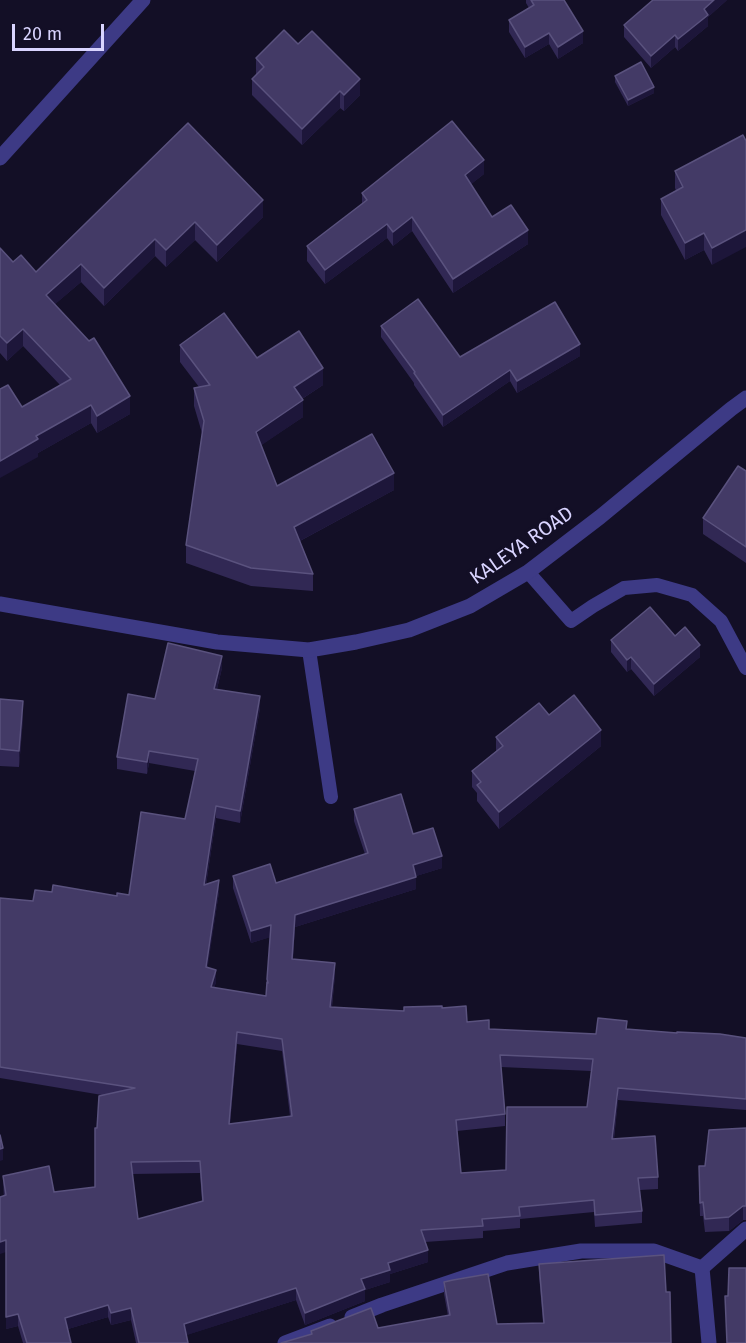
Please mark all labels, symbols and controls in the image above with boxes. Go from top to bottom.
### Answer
scale bar [15,12,106,50]
text: 20 m [23,23,62,45]
street label: KALEYA ROAD [466,502,578,590]

